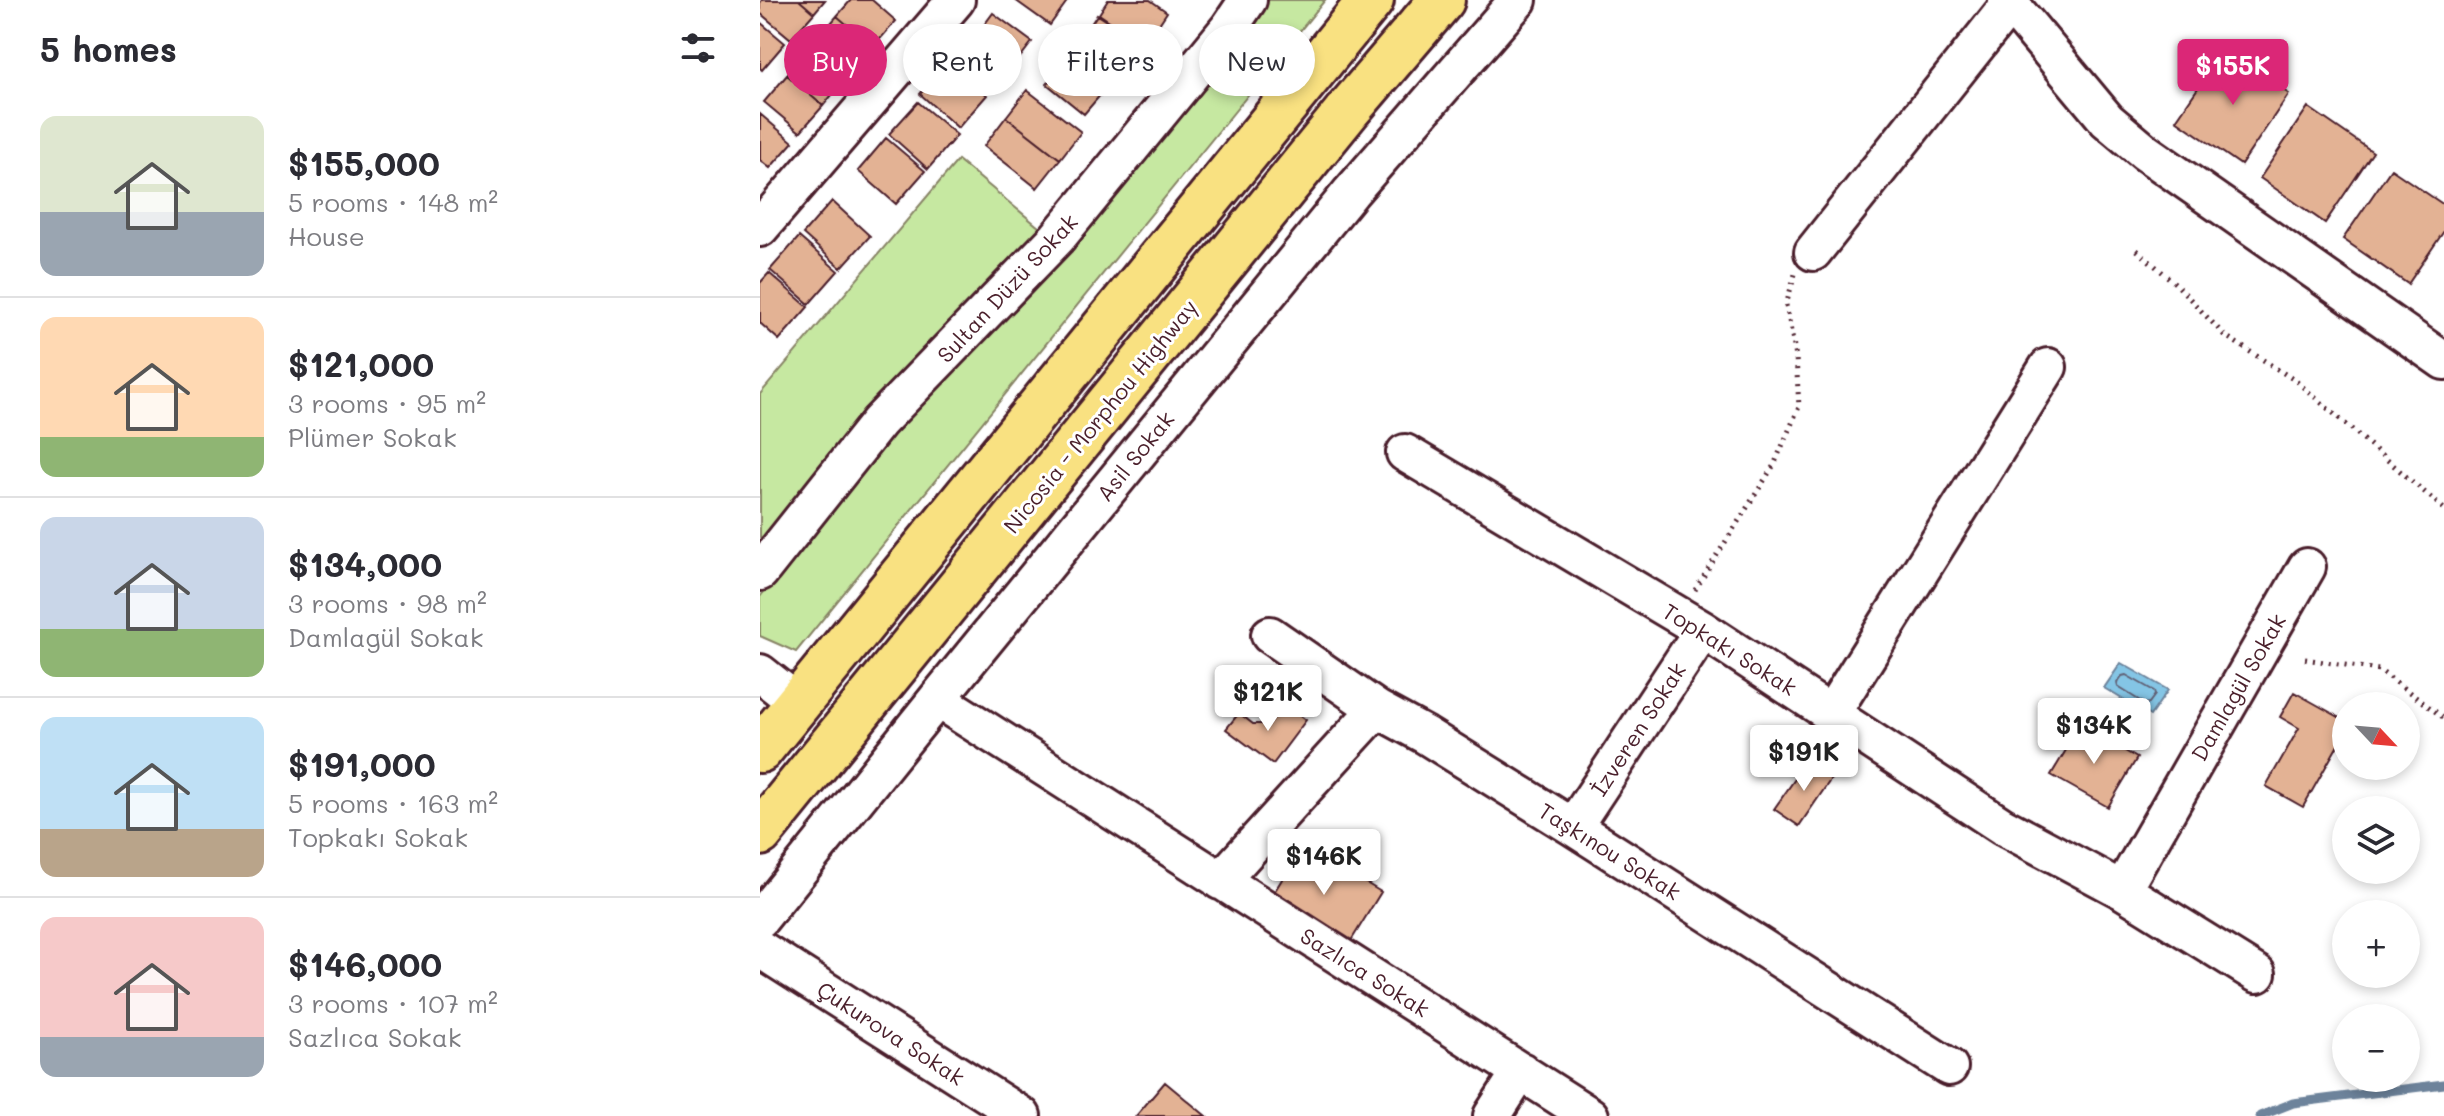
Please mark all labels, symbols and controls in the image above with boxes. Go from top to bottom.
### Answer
chip: Buy [784,24,887,96]
chip: Rent [903,24,1022,96]
chip: Filters [1038,24,1183,96]
chip: New [1199,24,1315,96]
text: 5 homes [40,26,177,71]
icon: filters [676,26,720,70]
pin: $155K [2177,39,2289,107]
text: $155K [2195,48,2271,82]
text: $155,000 [288,140,440,185]
icon: home [104,148,200,244]
text: 5 rooms · 148 m² [288,185,498,219]
street label: Sultan Düzü Sokak [930,207,1084,369]
text: House [288,219,365,253]
street label: Nicosia - Morphou Highway [997,293,1203,539]
text: $121,000 [288,341,434,386]
icon: home [104,349,200,445]
text: 3 rooms · 95 m² [288,386,486,420]
street label: Asil Sokak [1090,405,1180,507]
text: Plümer Sokak [288,420,457,454]
text: $134,000 [288,541,442,586]
icon: home [104,549,200,645]
text: 3 rooms · 98 m² [288,586,487,620]
street label: Topkakı Sokak [1658,596,1802,702]
street label: Damlagül Sokak [2184,608,2292,766]
text: Damlagül Sokak [288,620,484,654]
street label: İzveren Sokak [1584,657,1692,801]
pin: $121K [1212,665,1324,733]
text: $121K [1233,674,1303,708]
north arrow [2332,692,2420,780]
map controls [2332,692,2420,1092]
pin: $134K [2038,698,2150,766]
text: $134K [2056,707,2132,741]
pin: $191K [1748,725,1860,793]
text: $191K [1768,734,1840,768]
text: $191,000 [288,741,436,786]
icon: home [104,749,200,845]
text: 5 rooms · 163 m² [288,786,498,820]
street label: Taşkınou Sokak [1534,796,1686,906]
button: layers [2332,796,2420,884]
text: Topkakı Sokak [288,820,468,854]
pin: $146K [1268,829,1380,897]
text: $146K [1286,838,1362,872]
button: + [2332,900,2420,988]
street label: Sazlıca Sokak [1295,921,1435,1023]
text: $146,000 [288,941,442,986]
icon: home [104,949,200,1045]
street label: Çukurova Sokak [812,974,970,1092]
text: 3 rooms · 107 m² [288,986,498,1020]
button: − [2332,1004,2420,1092]
text: Sazlıca Sokak [288,1020,462,1054]

